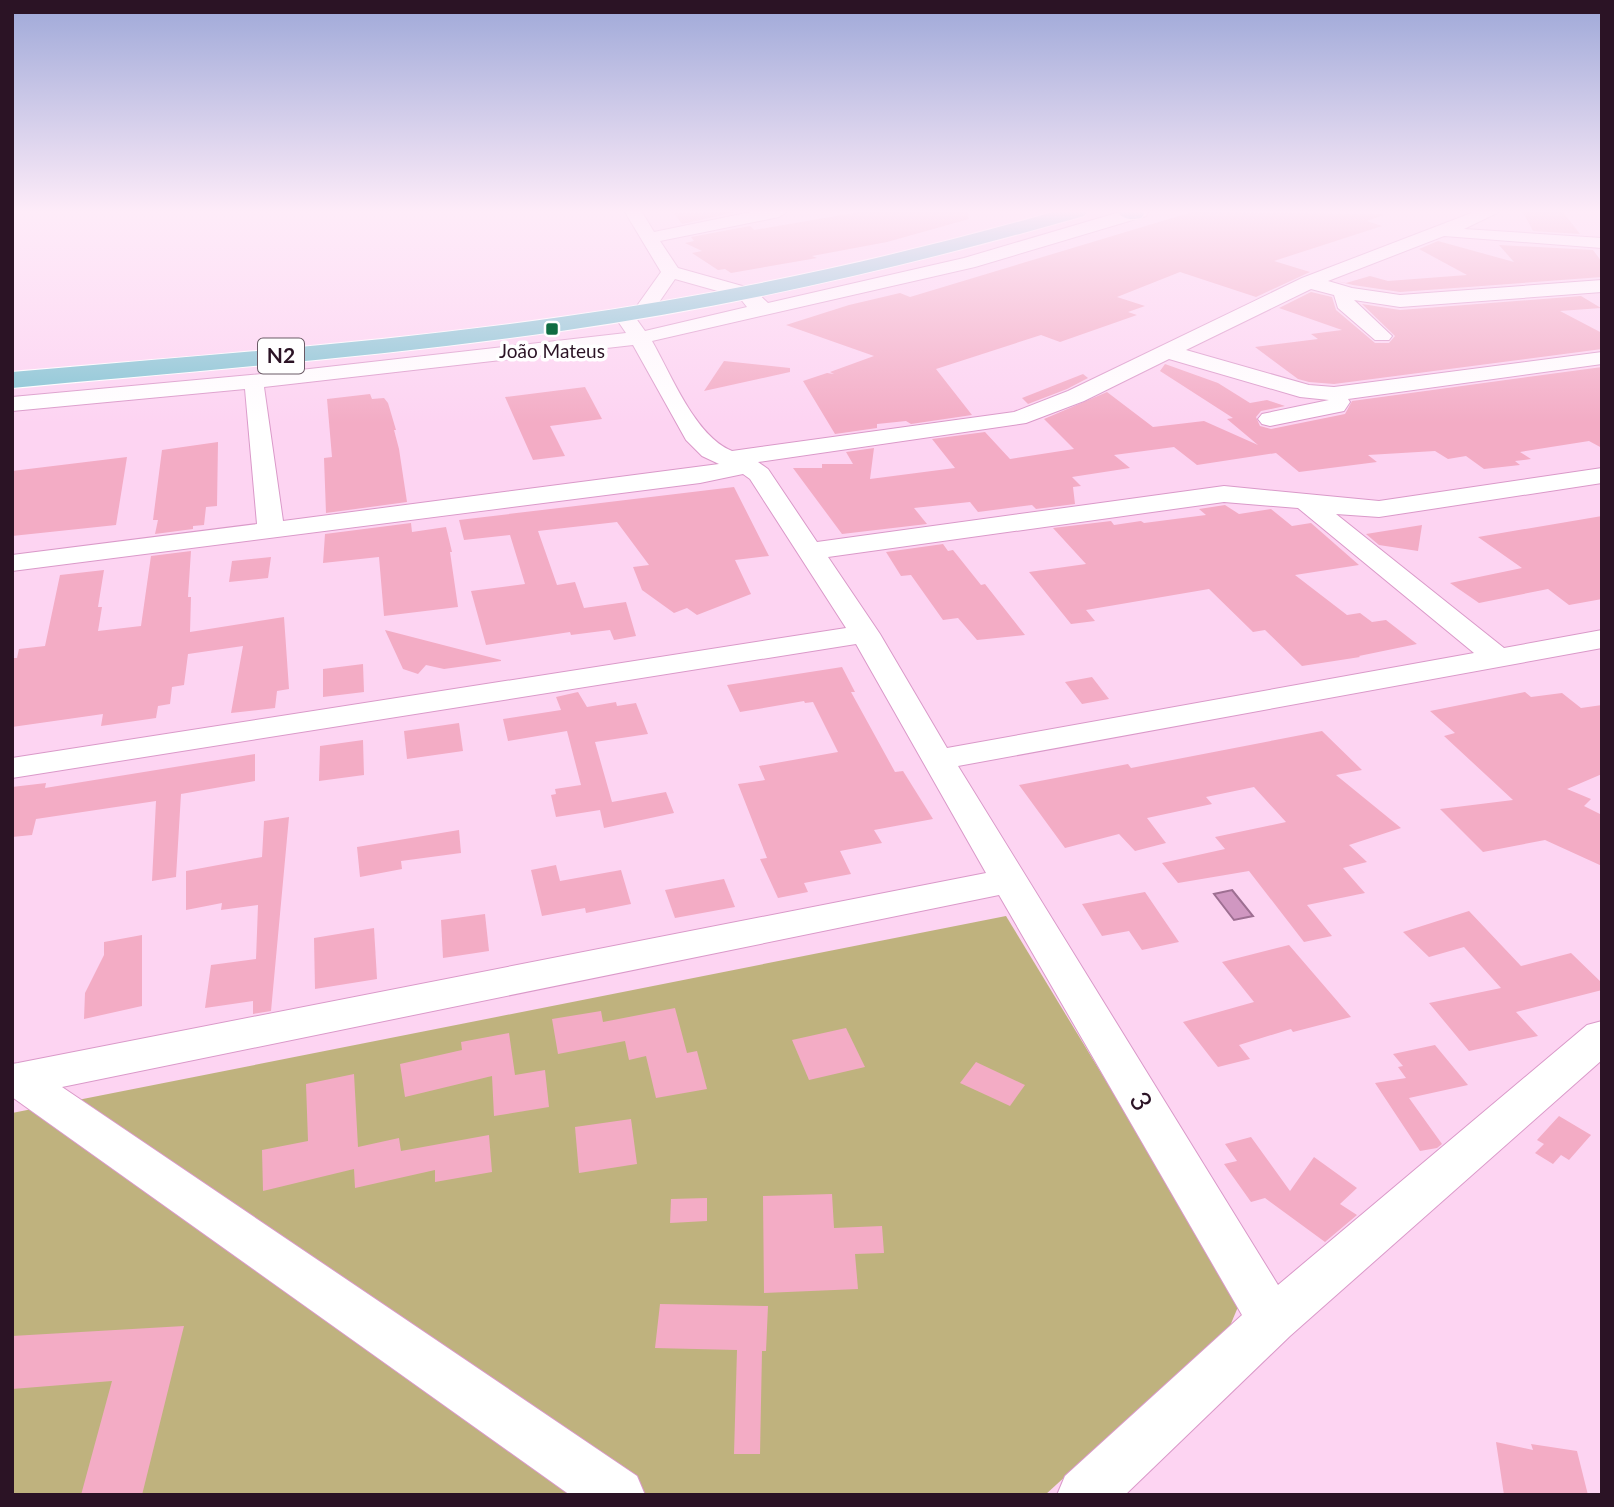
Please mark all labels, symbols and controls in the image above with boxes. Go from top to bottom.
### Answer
marker: João Mateus [544,321,560,337]
road number: N2 [258,338,304,374]
place label: João Mateus [499,339,605,362]
street label: 3 [1123,1085,1161,1116]

